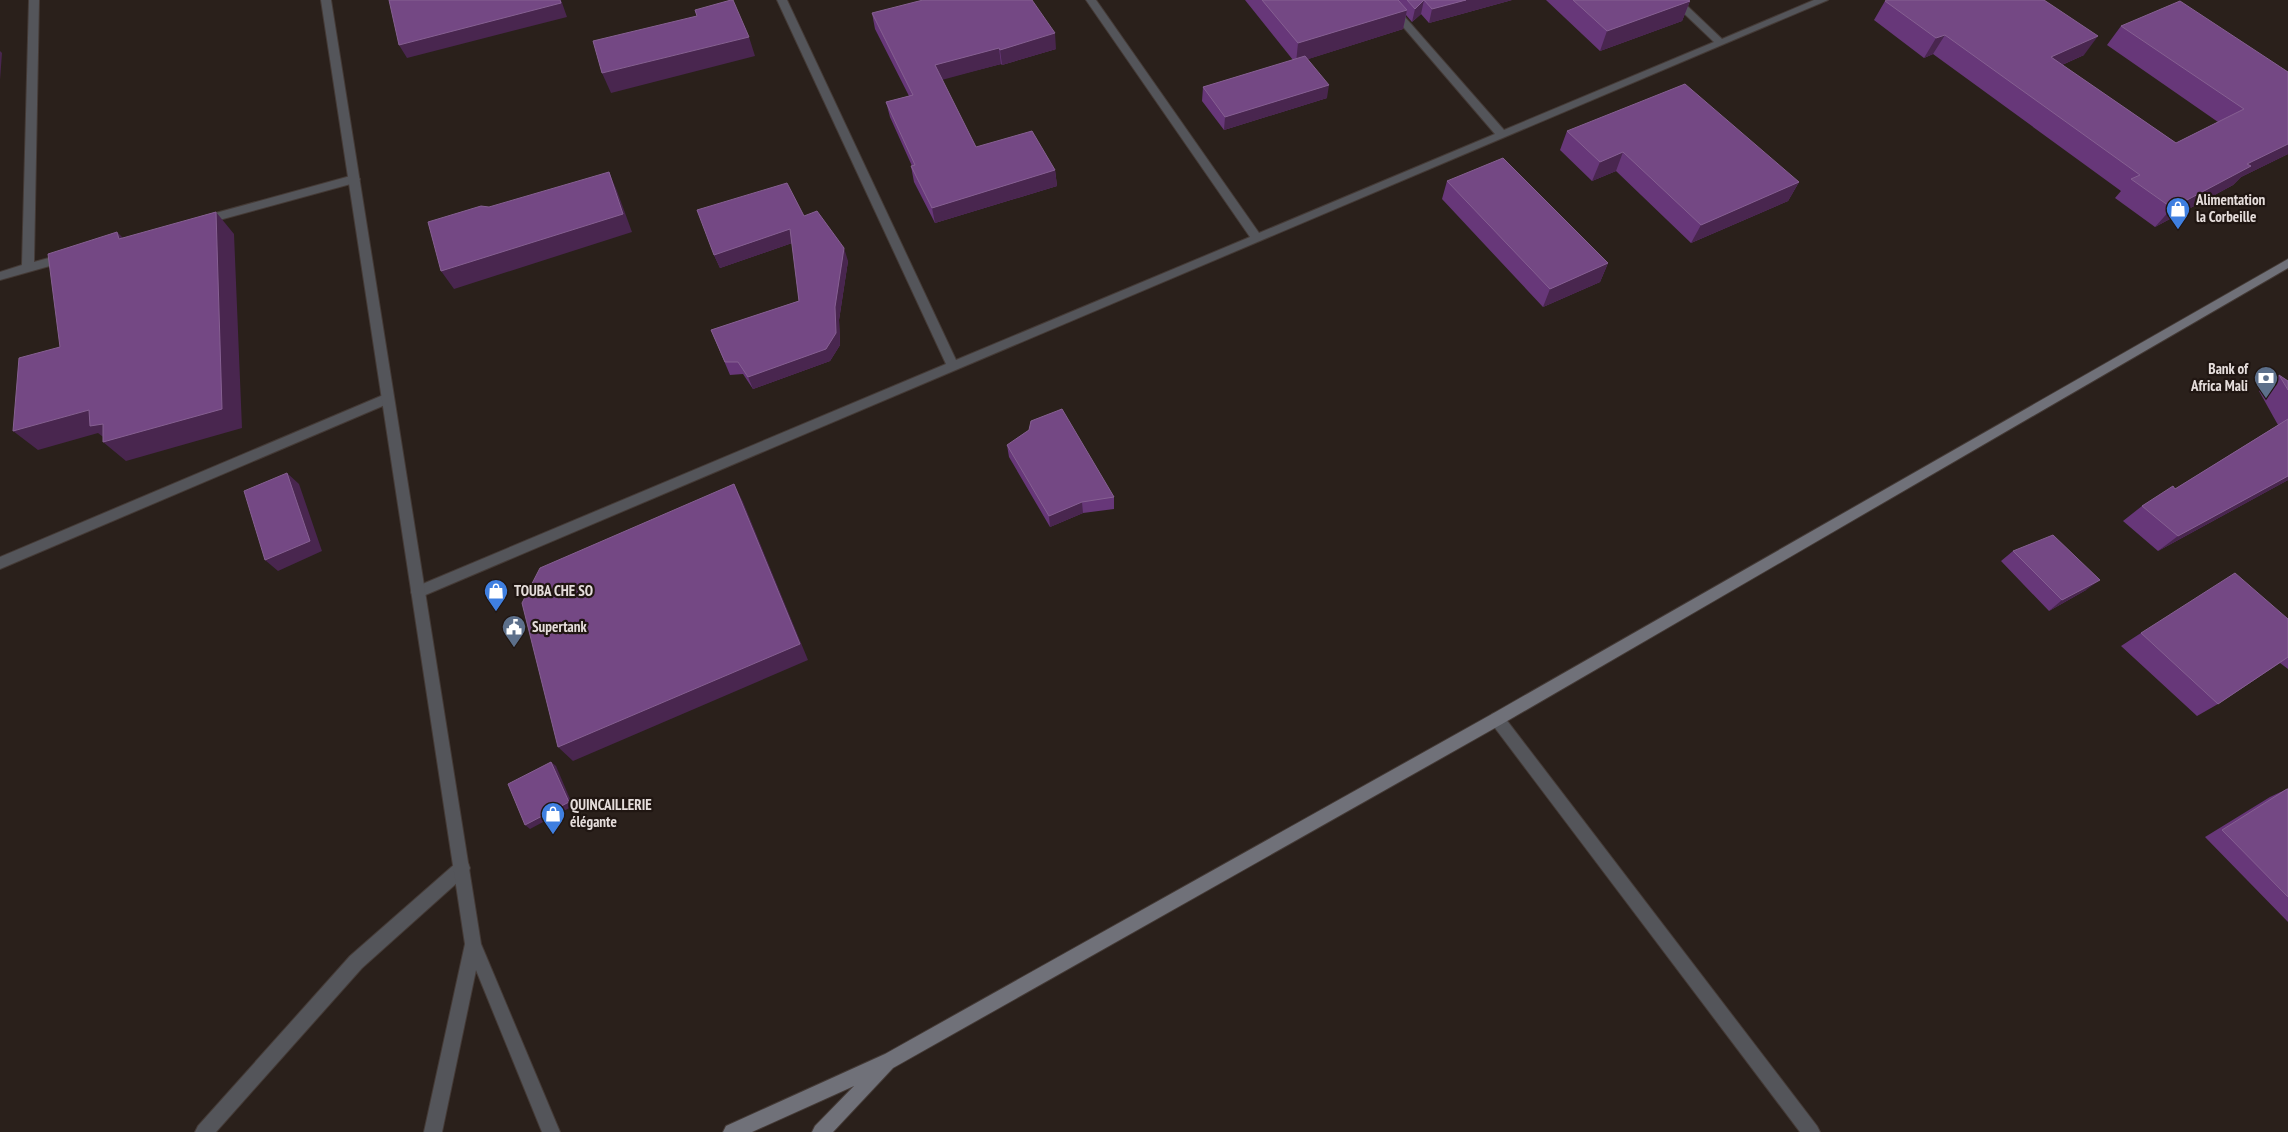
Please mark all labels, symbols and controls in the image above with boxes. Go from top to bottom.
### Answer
place label: Alimentation la Corbeille [2195,190,2266,226]
shop icon: Alimentation la Corbeille [2165,196,2191,230]
place label: Bank of Africa Mali [2190,359,2249,395]
bank icon: Bank of Africa Mali [2253,365,2279,399]
shop icon: TOUBA CHE SO [483,578,509,612]
place label: TOUBA CHE SO [514,581,593,600]
public building icon: Supertank [501,614,527,648]
place label: Supertank [532,617,587,636]
place label: QUINCAILLERIE élégante [570,795,652,831]
shop icon: QUINCAILLERIE élégante [540,801,566,835]

